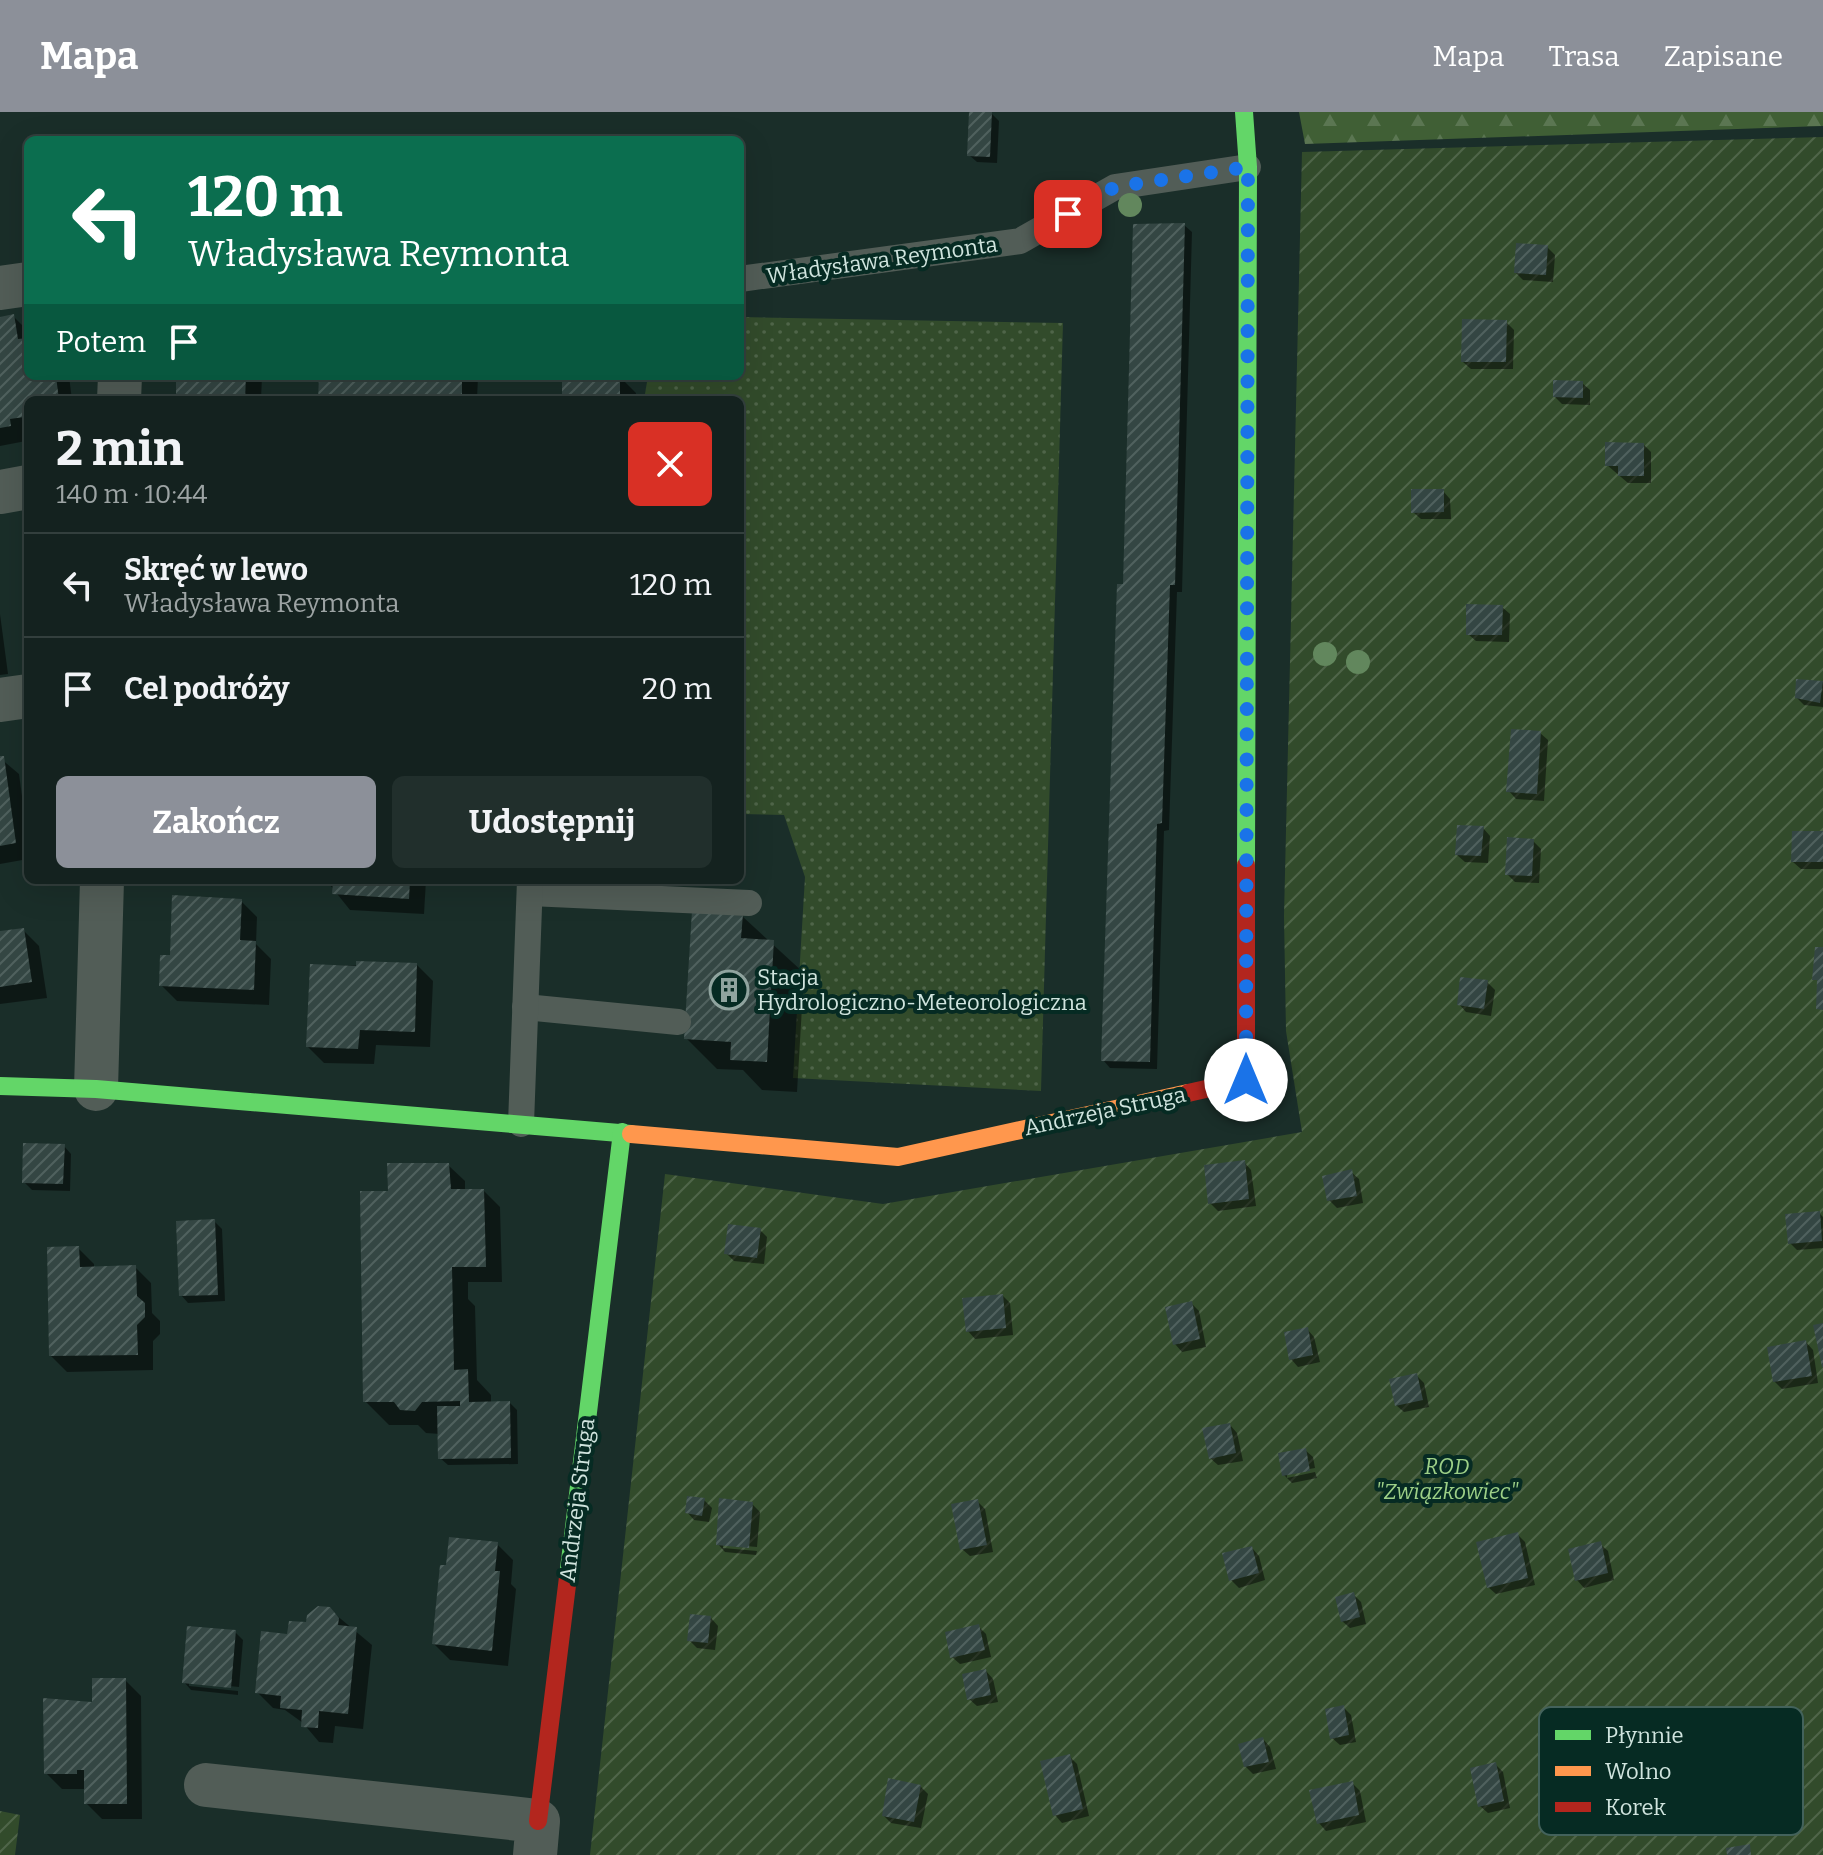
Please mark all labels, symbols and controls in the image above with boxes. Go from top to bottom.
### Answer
text: Mapa [40,33,138,79]
text: Mapa [1433,40,1504,73]
text: Trasa [1548,40,1620,73]
text: Zapisane [1664,40,1783,73]
text: 120 m [188,164,343,231]
icon: left [56,168,160,272]
pin [1034,180,1102,248]
icon: arrive [1046,192,1090,236]
street label: Władysława Reymonta [765,230,999,290]
text: Władysława Reymonta [188,232,569,276]
icon: arrive [162,320,206,364]
text: Potem [56,324,146,360]
text: 2 min [56,420,184,478]
button: close [628,422,712,506]
text: 140 m · 10:44 [56,479,208,510]
text: Skręć w lewo [124,552,308,588]
icon: left [56,563,100,607]
text: 120 m [630,567,712,603]
text: Władysława Reymonta [124,588,400,619]
icon: arrive [56,667,100,711]
text: Cel podróży [124,671,289,707]
text: 20 m [642,671,712,707]
button: Zakończ [56,776,376,868]
button: Udostępnij [392,776,712,868]
place label: Stacja Hydrologiczno-Meteorologiczna [757,964,1087,1016]
building icon: Stacja Hydrologiczno-Meteorologiczna [708,969,750,1011]
position arrow [1204,1038,1288,1122]
street label: Andrzeja Struga [1022,1081,1188,1141]
street label: Andrzeja Struga [554,1417,600,1583]
park label: ROD "Związkowiec" [1376,1453,1519,1505]
legend [1539,1707,1803,1835]
text: Płynnie [1605,1722,1684,1749]
text: Wolno [1605,1758,1671,1785]
text: Korek [1605,1794,1667,1821]

